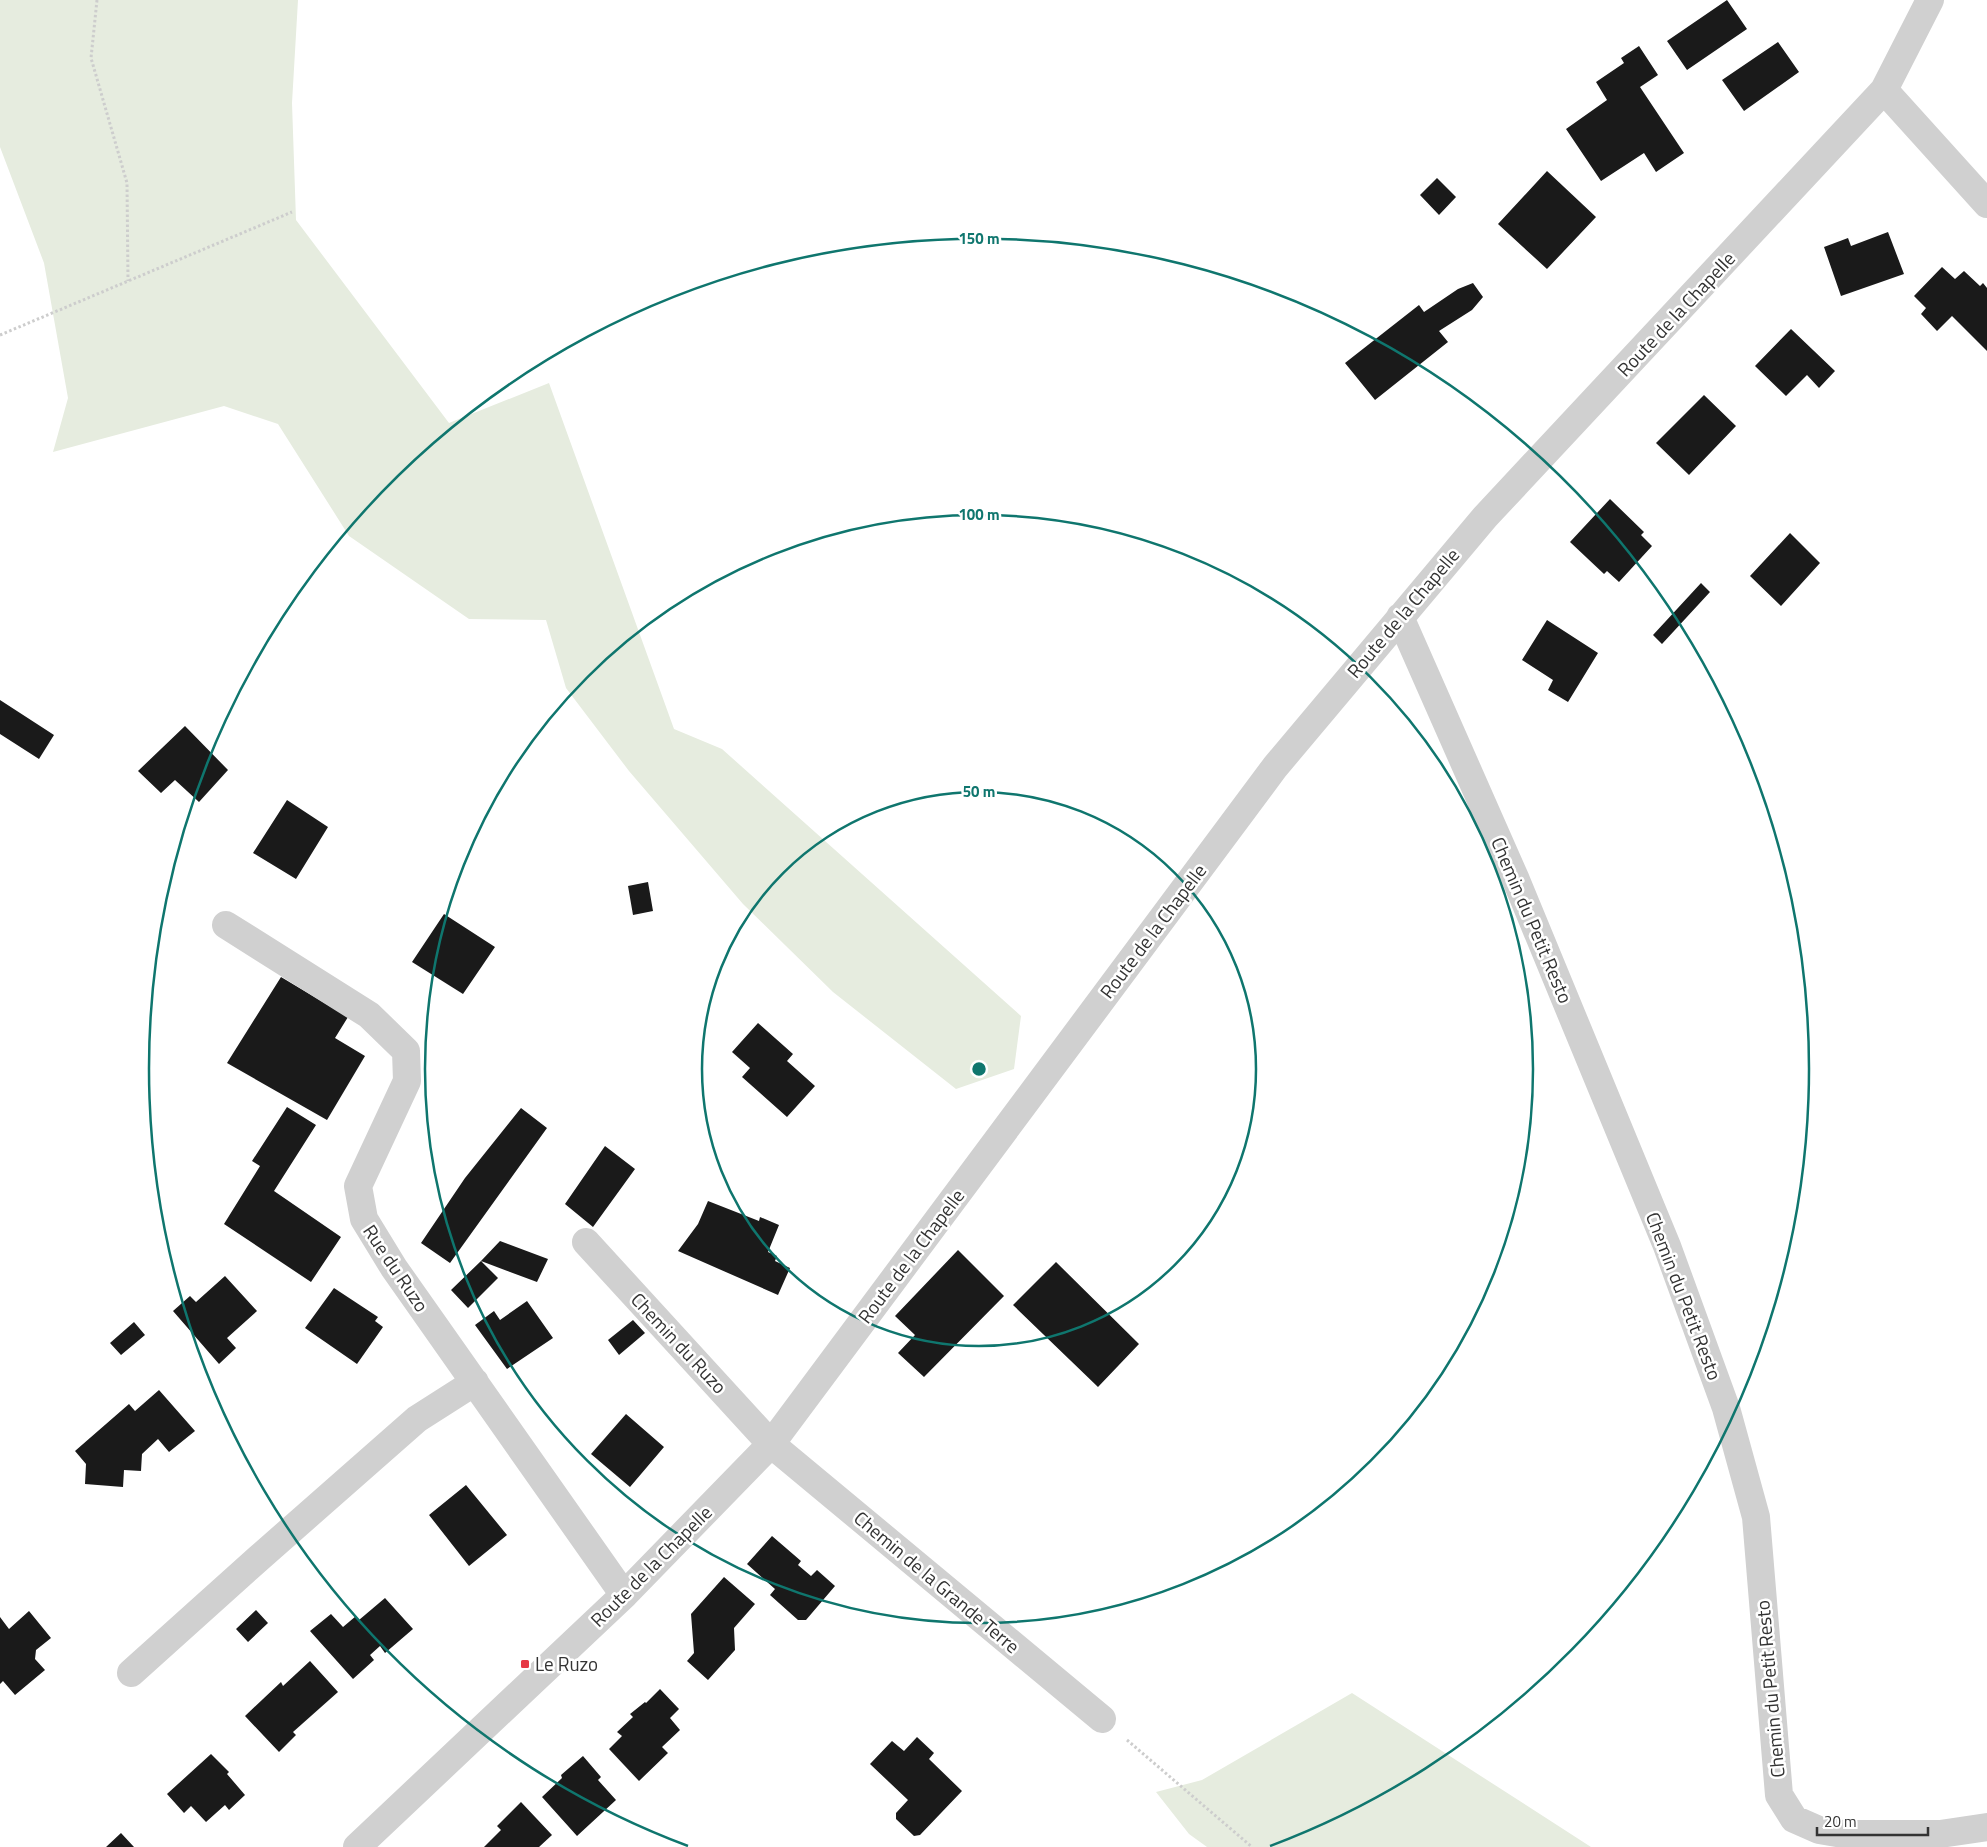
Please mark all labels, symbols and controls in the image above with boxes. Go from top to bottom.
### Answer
text: 150 m [958,227,1000,250]
street label: Route de la Chapelle [1610,245,1742,383]
text: 100 m [958,503,1000,526]
street label: Route de la Chapelle [1339,541,1466,684]
text: 50 m [963,780,995,803]
street label: Chemin du Petit Resto [1484,832,1581,1007]
street label: Route de la Chapelle [1092,857,1213,1004]
centre of rings [970,1060,988,1078]
street label: Route de la Chapelle [850,1182,971,1329]
street label: Chemin du Petit Resto [1639,1208,1730,1384]
street label: Rue du Ruzo [356,1218,436,1317]
street label: Chemin du Ruzo [625,1286,734,1400]
street label: Route de la Chapelle [583,1498,718,1633]
street label: Chemin de la Grande Terre [848,1503,1027,1660]
street label: Chemin du Petit Resto [1747,1599,1792,1779]
place label: Le Ruzo [535,1649,598,1678]
marker: Le Ruzo [519,1658,531,1670]
scale bar [1817,1804,1928,1836]
text: 20 m [1824,1810,1857,1833]

